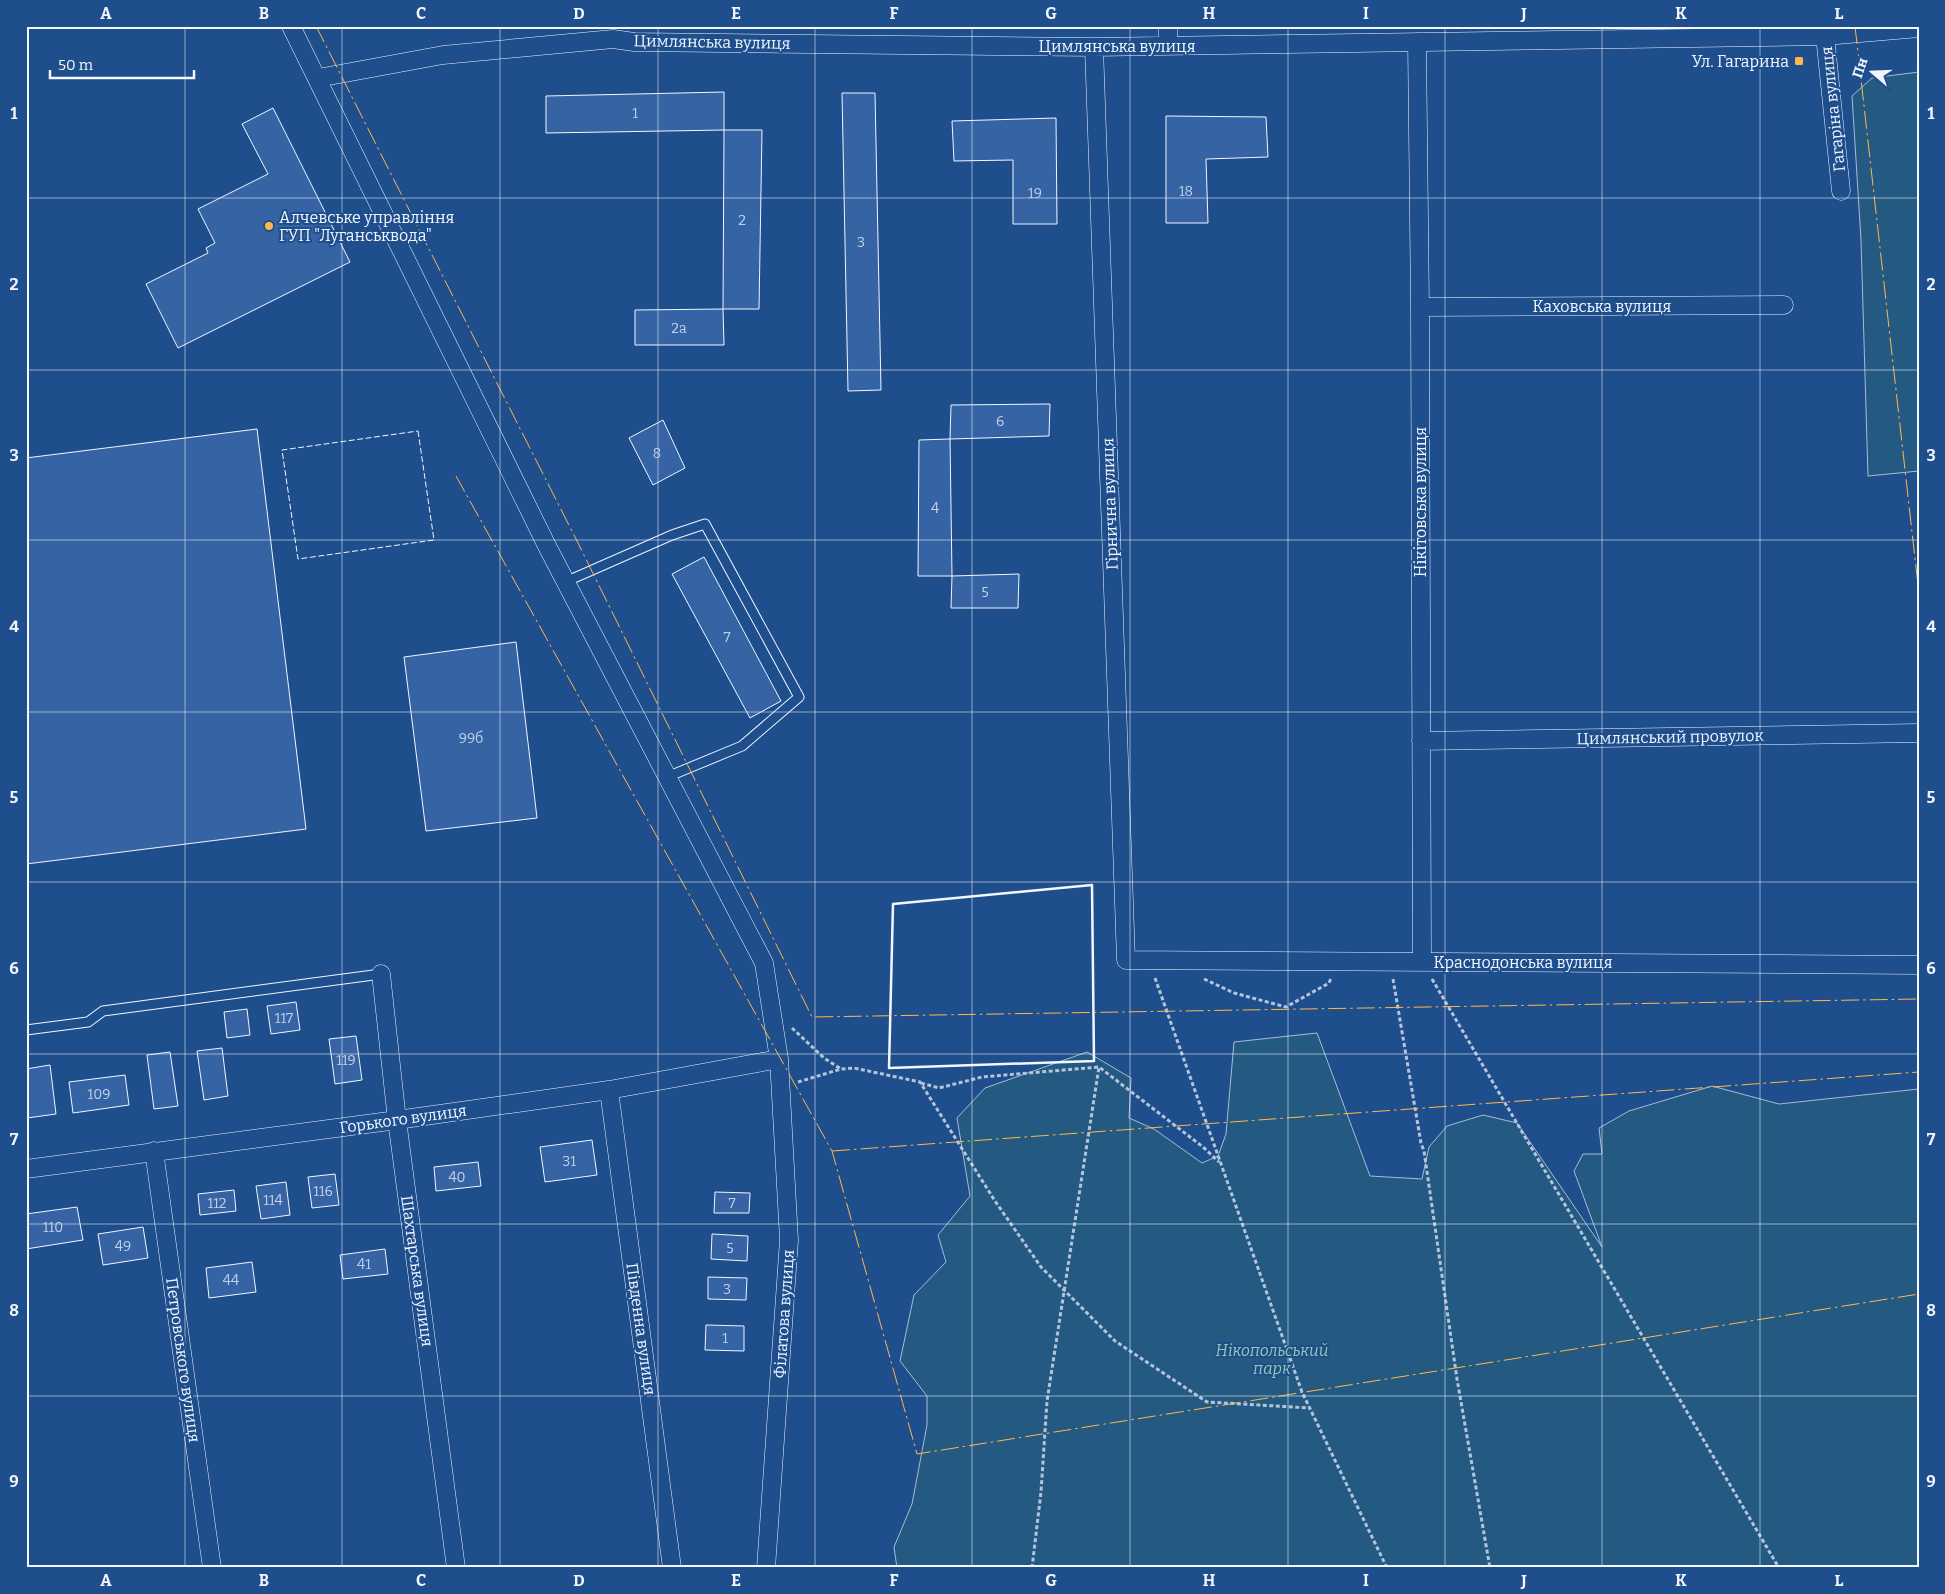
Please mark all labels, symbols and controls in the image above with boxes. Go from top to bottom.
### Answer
text: A [100,4,112,23]
text: B [259,4,269,23]
text: C [416,4,426,23]
text: D [573,4,585,23]
text: E [731,4,741,23]
text: F [890,4,899,23]
text: G [1045,4,1057,23]
text: H [1203,4,1216,23]
text: I [1363,4,1369,23]
text: J [1520,4,1527,23]
text: K [1675,4,1687,23]
text: L [1835,4,1844,23]
street label: Цимлянська вулиця [633,31,791,53]
street label: Цимлянська вулиця [1038,37,1196,56]
street label: Гагаріна вулиця [1817,45,1849,172]
scale bar [50,48,194,80]
north arrow [1848,48,1898,98]
place label: Ул. Гагарина [1692,52,1789,71]
marker: Ул. Гагарина [1793,55,1805,67]
text: 50 m [58,56,94,74]
text: Пн [1849,56,1872,80]
text: 1 [11,104,18,123]
text: 1 [1928,104,1935,123]
house number: 1 [632,105,638,122]
house number: 18 [1179,183,1193,200]
house number: 19 [1028,185,1042,202]
place label: Алчевське управління ГУП "Луганськвода" [279,208,454,245]
house number: 2 [738,212,746,229]
marker: Алчевське управління ГУП "Луганськвода" [263,220,275,232]
house number: 3 [857,234,865,251]
text: 2 [9,275,19,294]
text: 2 [1926,275,1936,294]
street label: Каховська вулиця [1533,297,1672,316]
house number: 2а [671,320,687,337]
house number: 6 [996,413,1004,430]
street label: Нікітовська вулиця [1411,427,1430,577]
street label: Гірнична вулиця [1098,437,1122,570]
house number: 8 [653,445,661,462]
text: 3 [9,446,19,465]
text: 3 [1926,446,1936,465]
house number: 4 [931,500,939,517]
house number: 5 [981,584,989,601]
text: 4 [9,617,19,636]
text: 4 [1926,617,1936,636]
house number: 7 [723,629,731,646]
street label: Цимлянський провулок [1576,726,1764,748]
house number: 99б [459,730,483,747]
text: 5 [10,788,19,807]
text: 5 [1927,788,1936,807]
street label: Краснодонська вулиця [1433,953,1613,972]
text: 6 [9,959,19,978]
text: 6 [1926,959,1936,978]
house number: 117 [275,1010,293,1027]
house number: 119 [336,1052,356,1069]
house number: 109 [88,1086,110,1103]
street label: Горького вулиця [338,1101,468,1137]
text: 7 [10,1130,19,1149]
text: 7 [1927,1130,1936,1149]
house number: 31 [562,1153,576,1170]
house number: 40 [448,1169,466,1186]
house number: 116 [313,1183,333,1200]
house number: 114 [263,1192,283,1209]
street label: Шахтарська вулиця [397,1194,437,1348]
house number: 112 [208,1195,226,1212]
house number: 7 [728,1195,736,1212]
house number: 110 [43,1219,63,1236]
house number: 49 [115,1238,131,1255]
house number: 5 [726,1240,734,1257]
street label: Філатова вулиця [770,1249,798,1379]
house number: 41 [357,1256,371,1273]
street label: Південна вулиця [622,1262,660,1397]
house number: 44 [223,1272,239,1289]
street label: Петровського вулиця [162,1276,204,1444]
house number: 3 [723,1281,731,1298]
text: 8 [9,1301,19,1320]
text: 8 [1926,1301,1936,1320]
house number: 1 [722,1330,728,1347]
park label: Нікопольський парк [1216,1341,1328,1378]
text: 9 [9,1472,19,1491]
text: 9 [1926,1472,1936,1491]
text: A [100,1571,112,1590]
text: B [259,1571,269,1590]
text: C [416,1571,426,1590]
text: D [573,1571,585,1590]
text: E [731,1571,741,1590]
text: F [890,1571,899,1590]
text: G [1045,1571,1057,1590]
text: H [1203,1571,1216,1590]
text: I [1363,1571,1369,1590]
text: J [1520,1571,1527,1590]
text: K [1675,1571,1687,1590]
text: L [1835,1571,1844,1590]

